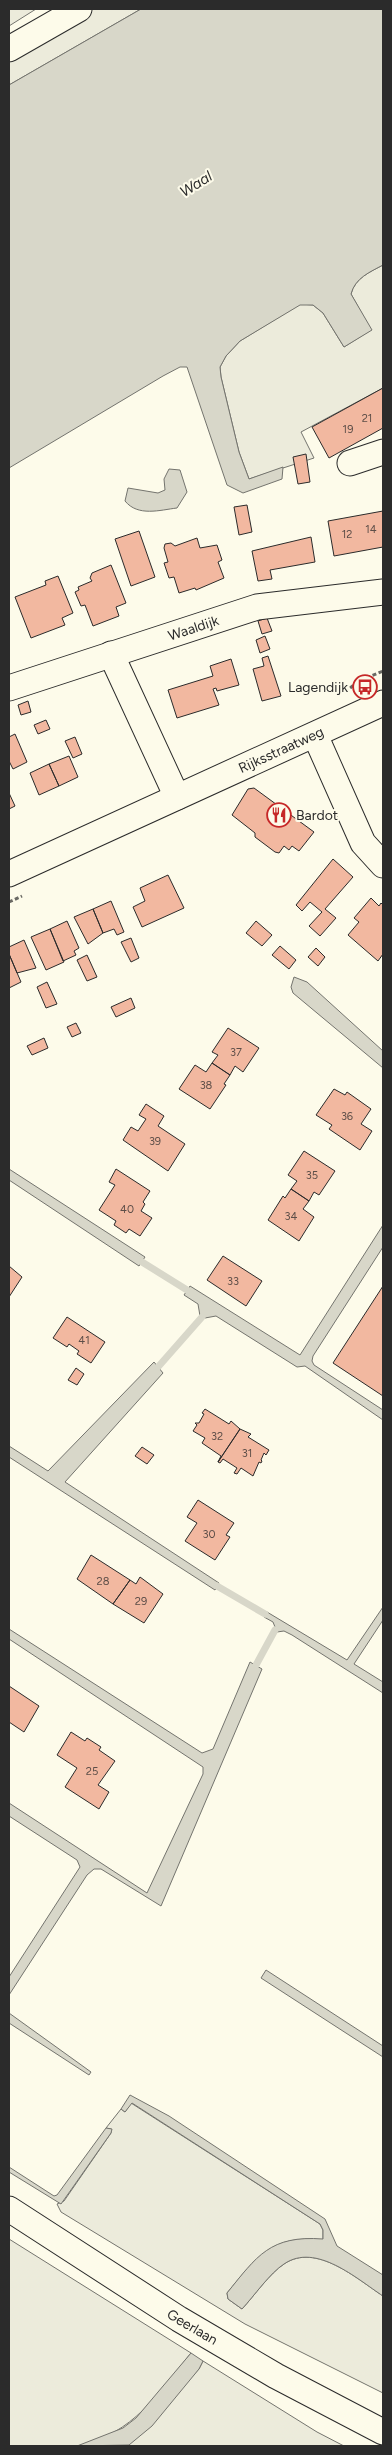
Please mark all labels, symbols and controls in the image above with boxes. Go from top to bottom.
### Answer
water label: Waal [177,167,216,201]
house number: 21 [362,412,372,425]
house number: 19 [343,423,353,436]
house number: 14 [365,523,377,536]
house number: 12 [342,528,352,541]
street label: Waaldijk [166,612,221,644]
bus stop icon: Lagendijk [352,674,378,700]
place label: Lagendijk [288,679,348,696]
street label: Rijksstraatweg [236,723,326,777]
restaurant icon: Bardot [266,802,292,828]
place label: Bardot [296,807,338,824]
house number: 37 [230,1046,242,1059]
house number: 38 [200,1079,213,1092]
house number: 36 [341,1110,353,1123]
house number: 39 [149,1135,161,1148]
house number: 35 [306,1169,318,1182]
house number: 40 [120,1203,134,1216]
house number: 34 [285,1210,298,1223]
house number: 33 [227,1275,239,1288]
house number: 41 [78,1334,90,1347]
house number: 32 [211,1430,223,1443]
house number: 31 [242,1447,252,1460]
house number: 30 [202,1528,216,1541]
house number: 28 [97,1575,110,1588]
house number: 29 [135,1595,147,1608]
house number: 25 [86,1765,98,1778]
street label: Geerlaan [164,2306,221,2349]

